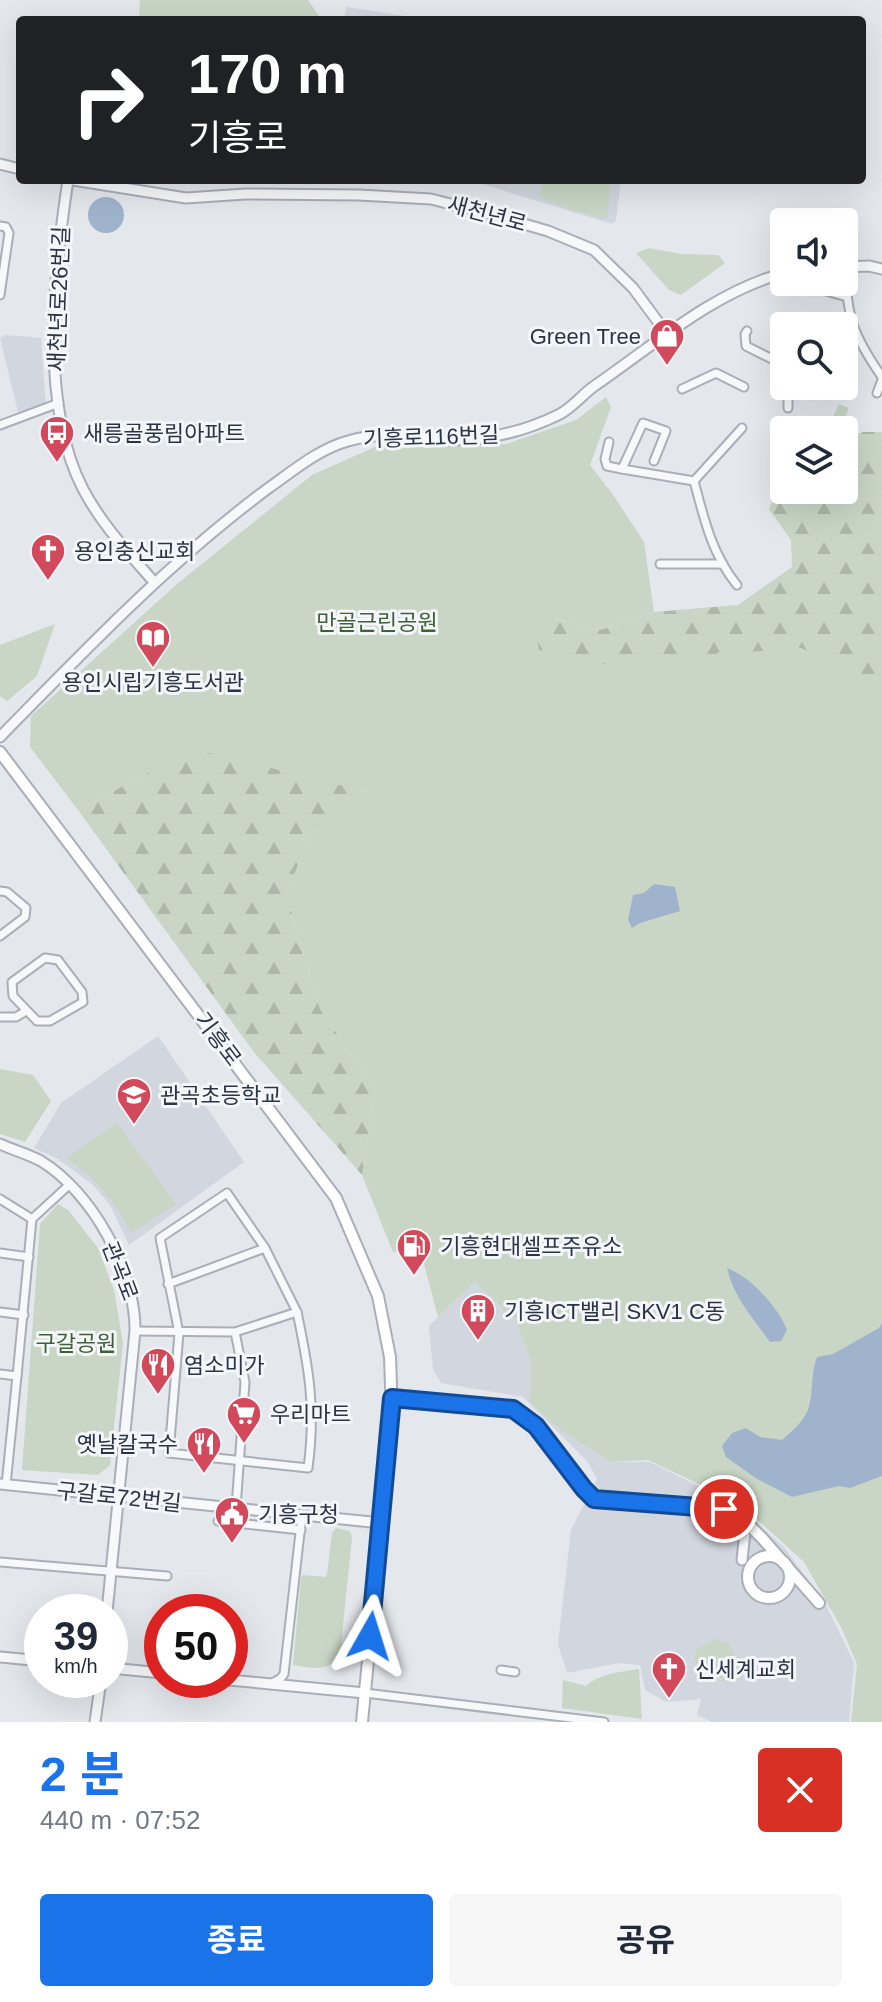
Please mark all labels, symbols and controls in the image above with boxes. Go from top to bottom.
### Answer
text: 170 m [188,42,347,105]
icon: right [56,48,160,152]
text: 기흥로 [188,117,287,158]
street label: 새천년로 [445,191,529,237]
map controls [770,208,858,504]
button: sound [770,208,858,296]
street label: 새천년로26번길 [44,226,74,372]
button: search [770,312,858,400]
shop icon: Green Tree [648,317,686,367]
place label: Green Tree [530,324,641,349]
bus stop icon: 새릉골풍림아파트 [38,414,76,464]
button: layers [770,416,858,504]
place label: 새릉골풍림아파트 [83,421,245,446]
street label: 기흥로116번길 [362,422,500,452]
church icon: 용인충신교회 [29,532,67,582]
place label: 용인충신교회 [74,539,195,564]
park label: 만골근린공원 [316,610,438,635]
library icon: 용인시립기흥도서관 [134,619,172,669]
place label: 용인시립기흥도서관 [62,670,244,695]
street label: 기흥로 [190,1007,246,1071]
school or university icon: 관곡초등학교 [115,1076,153,1126]
place label: 관곡초등학교 [160,1083,281,1108]
fuel station icon: 기흥현대셀프주유소 [395,1227,433,1277]
place label: 기흥현대셀프주유소 [440,1234,622,1259]
street label: 관곡로 [97,1238,143,1304]
building icon: 기흥ICT밸리 SKV1 C동 [459,1292,497,1342]
place label: 기흥ICT밸리 SKV1 C동 [504,1299,725,1324]
park label: 구갈공원 [36,1331,116,1356]
restaurant icon: 염소미가 [139,1346,177,1396]
place label: 염소미가 [184,1353,265,1378]
supermarket icon: 우리마트 [225,1395,263,1445]
place label: 우리마트 [270,1402,351,1427]
restaurant icon: 옛날칼국수 [185,1425,223,1475]
place label: 옛날칼국수 [77,1432,178,1457]
pin [690,1475,758,1543]
street label: 구갈로72번길 [55,1478,183,1516]
icon: arrive [702,1487,746,1531]
public building icon: 기흥구청 [213,1495,251,1545]
place label: 기흥구청 [258,1502,339,1527]
speed limit sign: 50 [144,1594,248,1698]
position arrow [328,1594,412,1678]
text: 39 [54,1614,98,1658]
church icon: 신세계교회 [650,1650,688,1700]
text: km/h [54,1655,98,1677]
place label: 신세계교회 [695,1657,796,1682]
text: 2 분 [40,1748,124,1801]
button: close [758,1748,842,1832]
text: 440 m · 07:52 [40,1805,200,1835]
button: 종료 [40,1894,433,1986]
button: 공유 [449,1894,842,1986]

